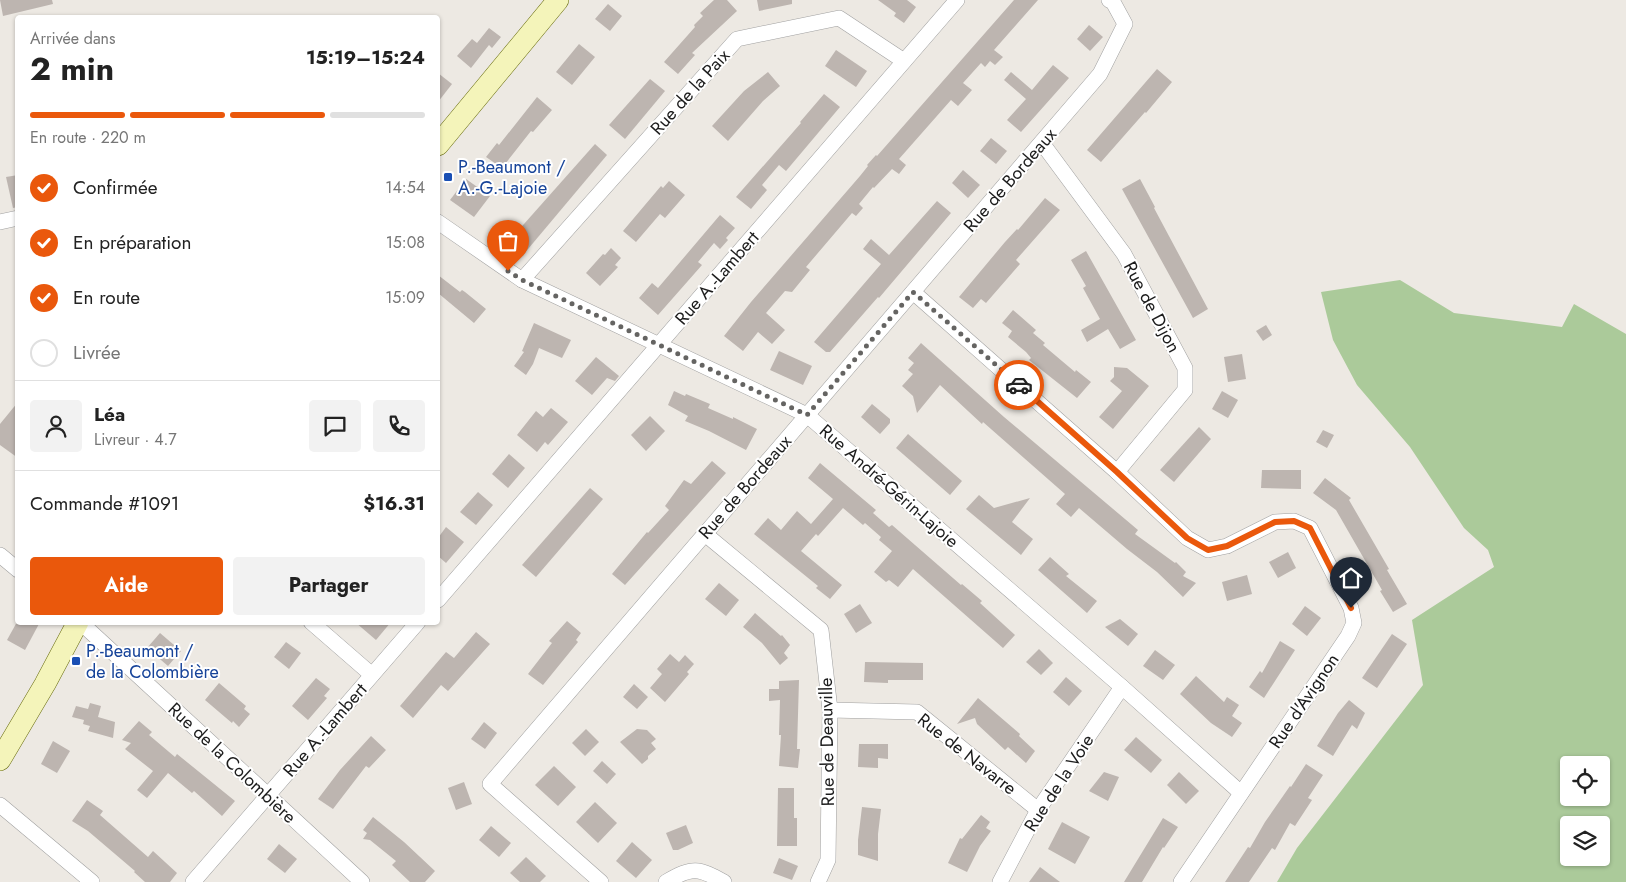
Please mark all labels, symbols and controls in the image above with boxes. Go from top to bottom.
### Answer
text: Arrivée dans [30,27,115,50]
street label: Rue de la Paix [644,43,736,141]
text: 15:19–15:24 [306,44,425,71]
text: 2 min [30,46,114,92]
street label: Rue de Bordeaux [957,122,1063,238]
text: En route · 220 m [30,126,146,149]
place label: P.-Beaumont / A.-G.-Lajoie [458,154,566,201]
marker: P.-Beaumont / A.-G.-Lajoie [442,171,454,183]
icon: check [30,174,58,202]
text: Confirmée [73,174,158,201]
text: 14:54 [385,176,425,199]
pin [487,220,529,271]
street label: Rue A.-Lambert [669,225,766,331]
icon: bag [494,227,522,255]
icon: check [30,229,58,257]
text: En préparation [73,229,191,256]
text: 15:08 [386,231,425,254]
street label: Rue de Dijon [1117,257,1187,357]
icon: check [30,284,58,312]
text: En route [73,284,140,311]
text: 15:09 [385,286,425,309]
text: Livrée [73,339,121,366]
courier [994,360,1044,410]
icon: car [1005,371,1033,399]
button: person [30,400,82,452]
button: chat [309,400,361,452]
button: phone [373,400,425,452]
text: Léa [94,401,125,428]
street label: Rue André-Gérin-Lajoie [814,418,964,554]
text: Livreur · 4.7 [94,428,177,451]
street label: Rue de Bordeaux [692,429,798,545]
text: Commande #1091 [30,490,179,517]
text: $16.31 [363,490,425,517]
button: Aide [30,557,223,615]
button: Partager [233,557,425,615]
pin [1330,557,1372,608]
icon: home [1337,564,1365,592]
place label: P.-Beaumont / de la Colombière [86,638,219,685]
street label: Rue d'Avignon [1263,648,1345,754]
marker: P.-Beaumont / de la Colombière [70,655,82,667]
street label: Rue A.-Lambert [277,677,374,783]
street label: Rue de Deauville [813,677,841,807]
street label: Rue de la Colombière [162,697,302,829]
street label: Rue de Navarre [912,707,1022,801]
street label: Rue de la Voie [1018,729,1100,837]
map controls [1560,756,1610,866]
button: locate [1560,756,1610,806]
button: layers [1560,816,1610,866]

